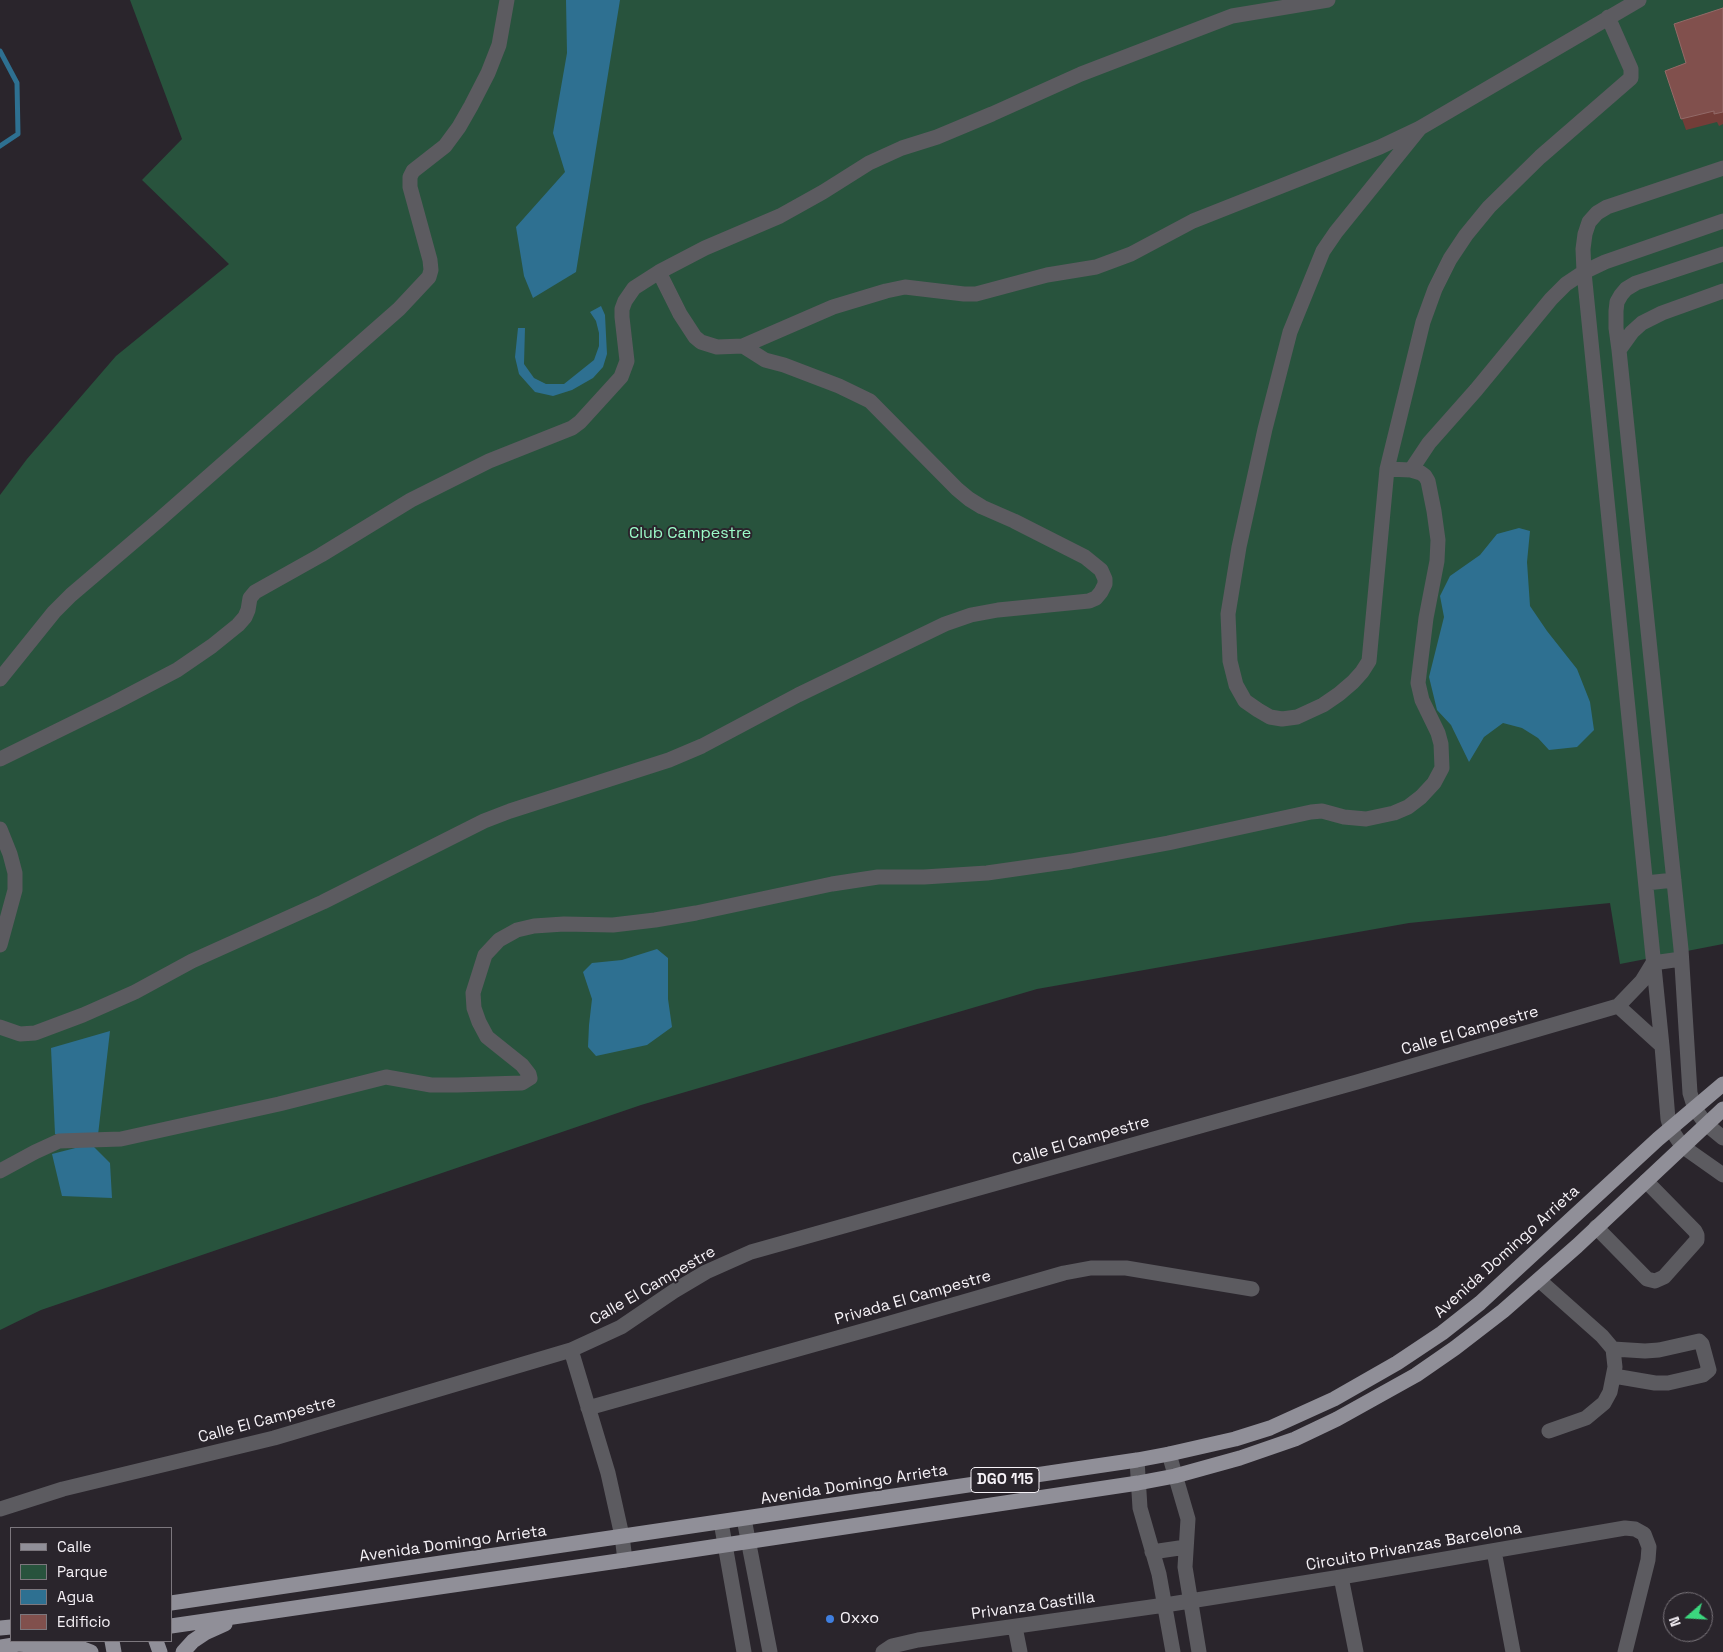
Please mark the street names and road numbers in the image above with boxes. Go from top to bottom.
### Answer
street label: Calle El Campestre [1399,1002,1541,1060]
street label: Calle El Campestre [1010,1112,1152,1170]
street label: Avenida Domingo Arrieta [1430,1182,1584,1322]
street label: Calle El Campestre [587,1242,719,1330]
street label: Privada El Campestre [833,1267,993,1329]
street label: Calle El Campestre [196,1392,338,1448]
street label: Avenida Domingo Arrieta [759,1461,949,1509]
road number: DGO 115 [971,1468,1039,1492]
street label: Circuito Privanzas Barcelona [1305,1519,1523,1575]
street label: Avenida Domingo Arrieta [358,1521,548,1567]
street label: Privanza Castilla [970,1588,1096,1624]

